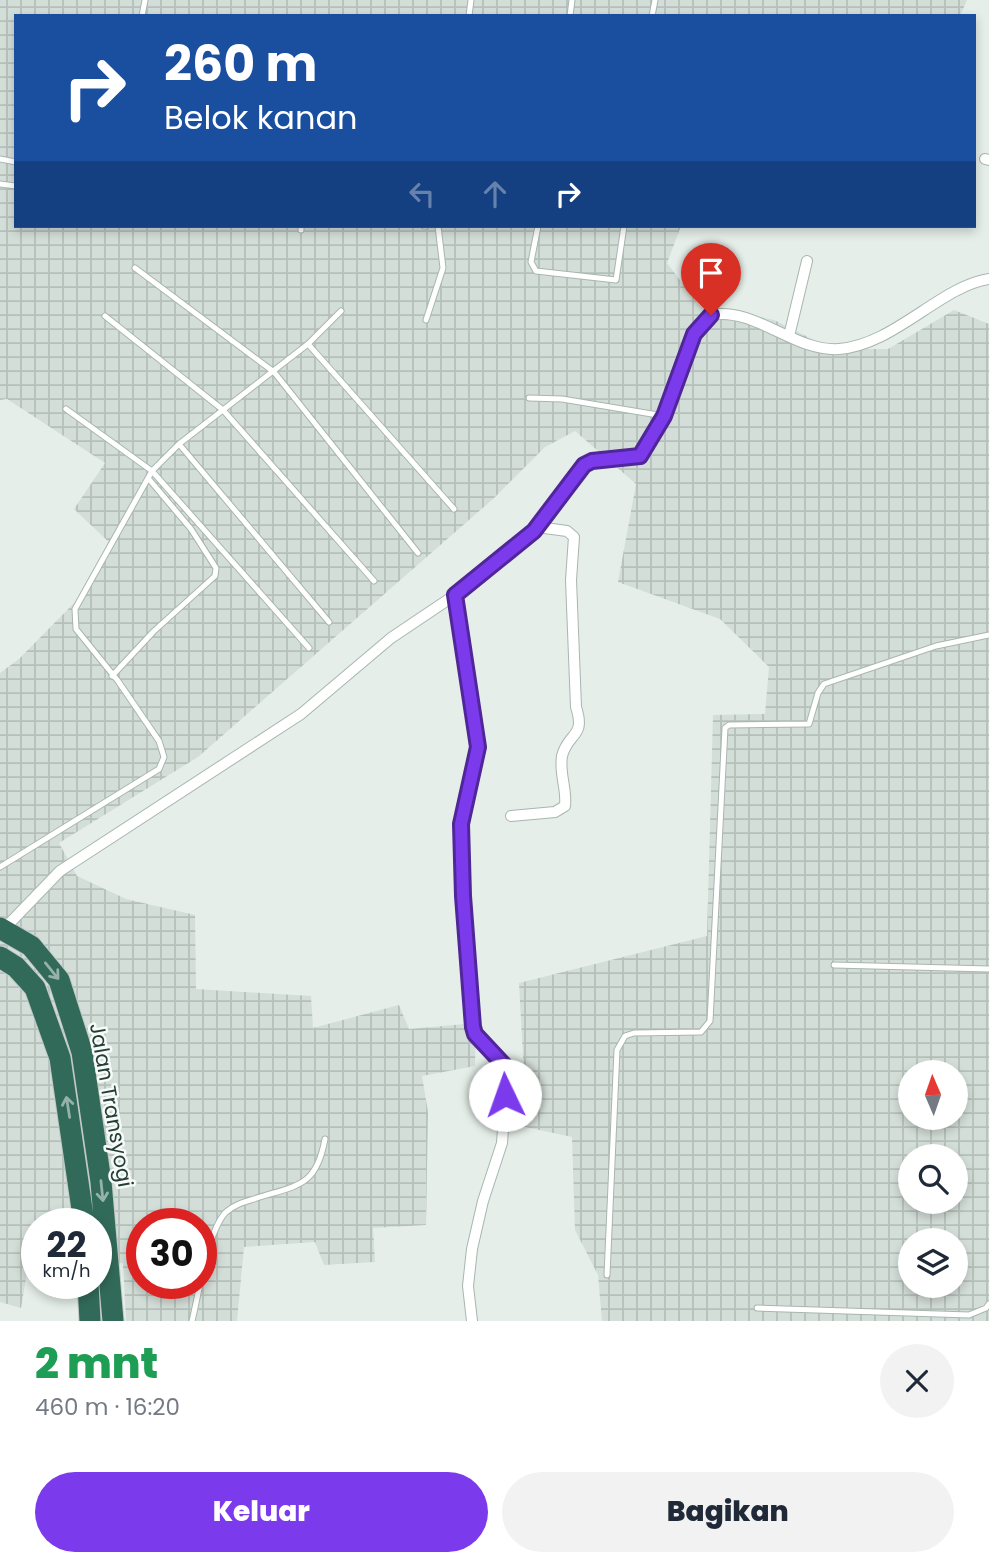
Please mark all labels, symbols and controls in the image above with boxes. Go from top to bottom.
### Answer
text: 260 m [164,30,317,98]
icon: right [49,42,140,133]
text: Belok kanan [164,95,358,140]
icon: left [403,175,441,213]
icon: ahead [476,175,514,213]
icon: right [549,175,587,213]
pin [681,243,741,315]
icon: arrive [692,254,730,292]
one-way arrow [44,961,60,979]
street label: Jalan Transyogi [83,1021,140,1189]
position arrow [468,1058,542,1132]
north arrow [898,1060,968,1130]
map controls [898,1060,968,1298]
one-way arrow [61,1096,74,1119]
button: search [898,1144,968,1214]
one-way arrow [96,1179,109,1201]
speed limit sign: 30 [126,1208,217,1299]
text: 22 [47,1220,86,1269]
button: layers [898,1228,968,1298]
text: km/h [43,1258,90,1283]
text: 2 mnt [35,1334,158,1393]
button: close [880,1344,954,1418]
text: 460 m · 16:20 [35,1391,180,1423]
button: Keluar [35,1472,488,1552]
button: Bagikan [502,1472,954,1552]

